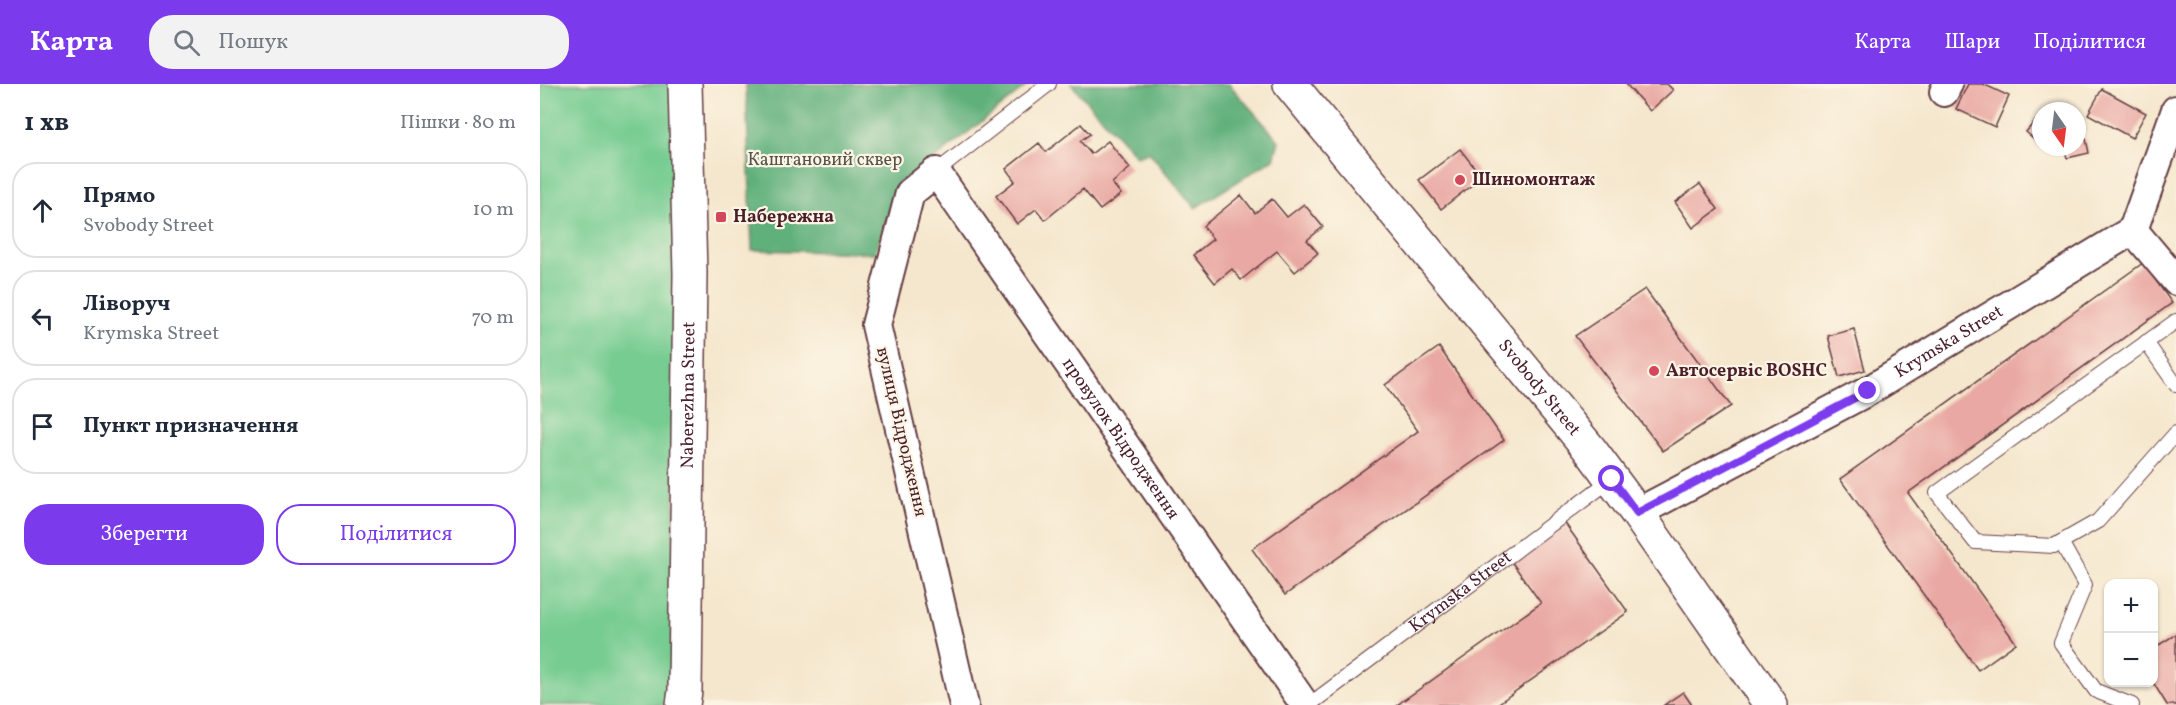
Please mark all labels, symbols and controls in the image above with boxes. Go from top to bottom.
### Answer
search box [149,15,569,69]
text: Карта [30,23,113,62]
icon: search [170,26,203,59]
text: Пошук [218,27,288,58]
text: Карта [1854,28,1911,57]
text: Шари [1944,28,2000,57]
text: Поділитися [2033,28,2146,57]
north arrow [2032,102,2086,156]
text: 1 хв [24,105,69,141]
text: Пішки · 80 m [400,109,516,137]
park label: Каштановий сквер [748,148,902,173]
place label: Шиномонтаж [1472,168,1595,193]
marker: Шиномонтаж [1453,173,1467,187]
text: Прямо [83,181,155,212]
icon: ahead [26,194,59,227]
text: 10 m [473,196,514,224]
place label: Набережна [733,205,834,230]
marker: Набережна [714,210,728,224]
text: Svobody Street [83,212,214,240]
text: Ліворуч [83,289,170,320]
street label: Krymska Street [1890,299,2008,384]
icon: left [26,302,59,335]
text: 70 m [471,304,514,332]
text: Krymska Street [83,320,219,348]
street label: Naberezhna Street [675,321,702,469]
street label: Svobody Street [1492,334,1586,442]
street label: вулиця Відродження [869,345,933,519]
street label: провулок Відродження [1056,353,1185,524]
place label: Автосервіс BOSHC [1666,359,1827,384]
marker: Автосервіс BOSHC [1647,364,1661,378]
route end [1854,377,1880,403]
icon: arrive [26,410,59,443]
text: Пункт призначення [83,411,299,442]
route start [1598,465,1624,491]
button: Зберегти [24,504,264,565]
button: Поділитися [276,504,516,565]
street label: Krymska Street [1404,545,1517,639]
map controls [2104,579,2158,687]
button: + [2104,579,2158,633]
button: − [2104,633,2158,687]

